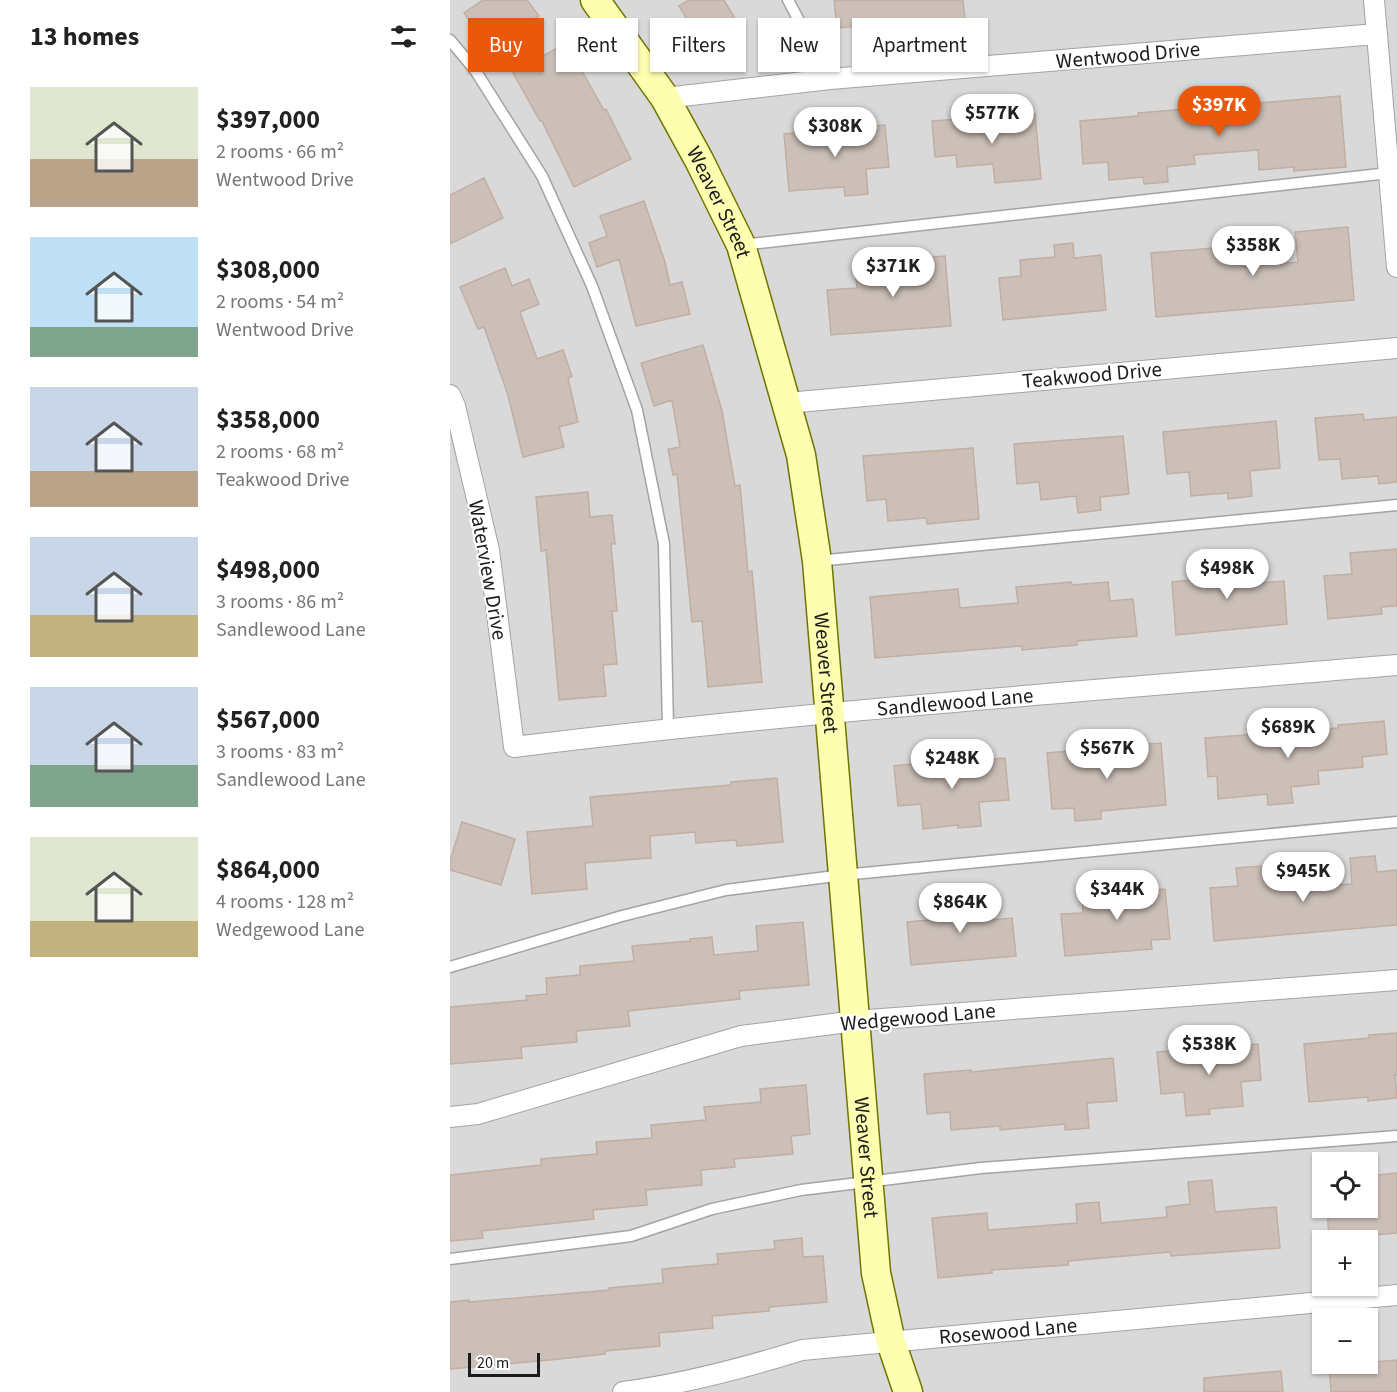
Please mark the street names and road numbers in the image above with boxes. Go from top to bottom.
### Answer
street label: Wentwood Drive [1055,34,1201,76]
street label: Weaver Street [679,141,759,261]
street label: Teakwood Drive [1021,354,1163,396]
street label: Waterview Drive [461,498,515,642]
street label: Weaver Street [806,611,846,735]
street label: Sandlewood Lane [875,680,1035,724]
street label: Wedgewood Lane [839,995,997,1039]
street label: Weaver Street [846,1096,886,1219]
street label: Rosewood Lane [938,1310,1078,1352]

